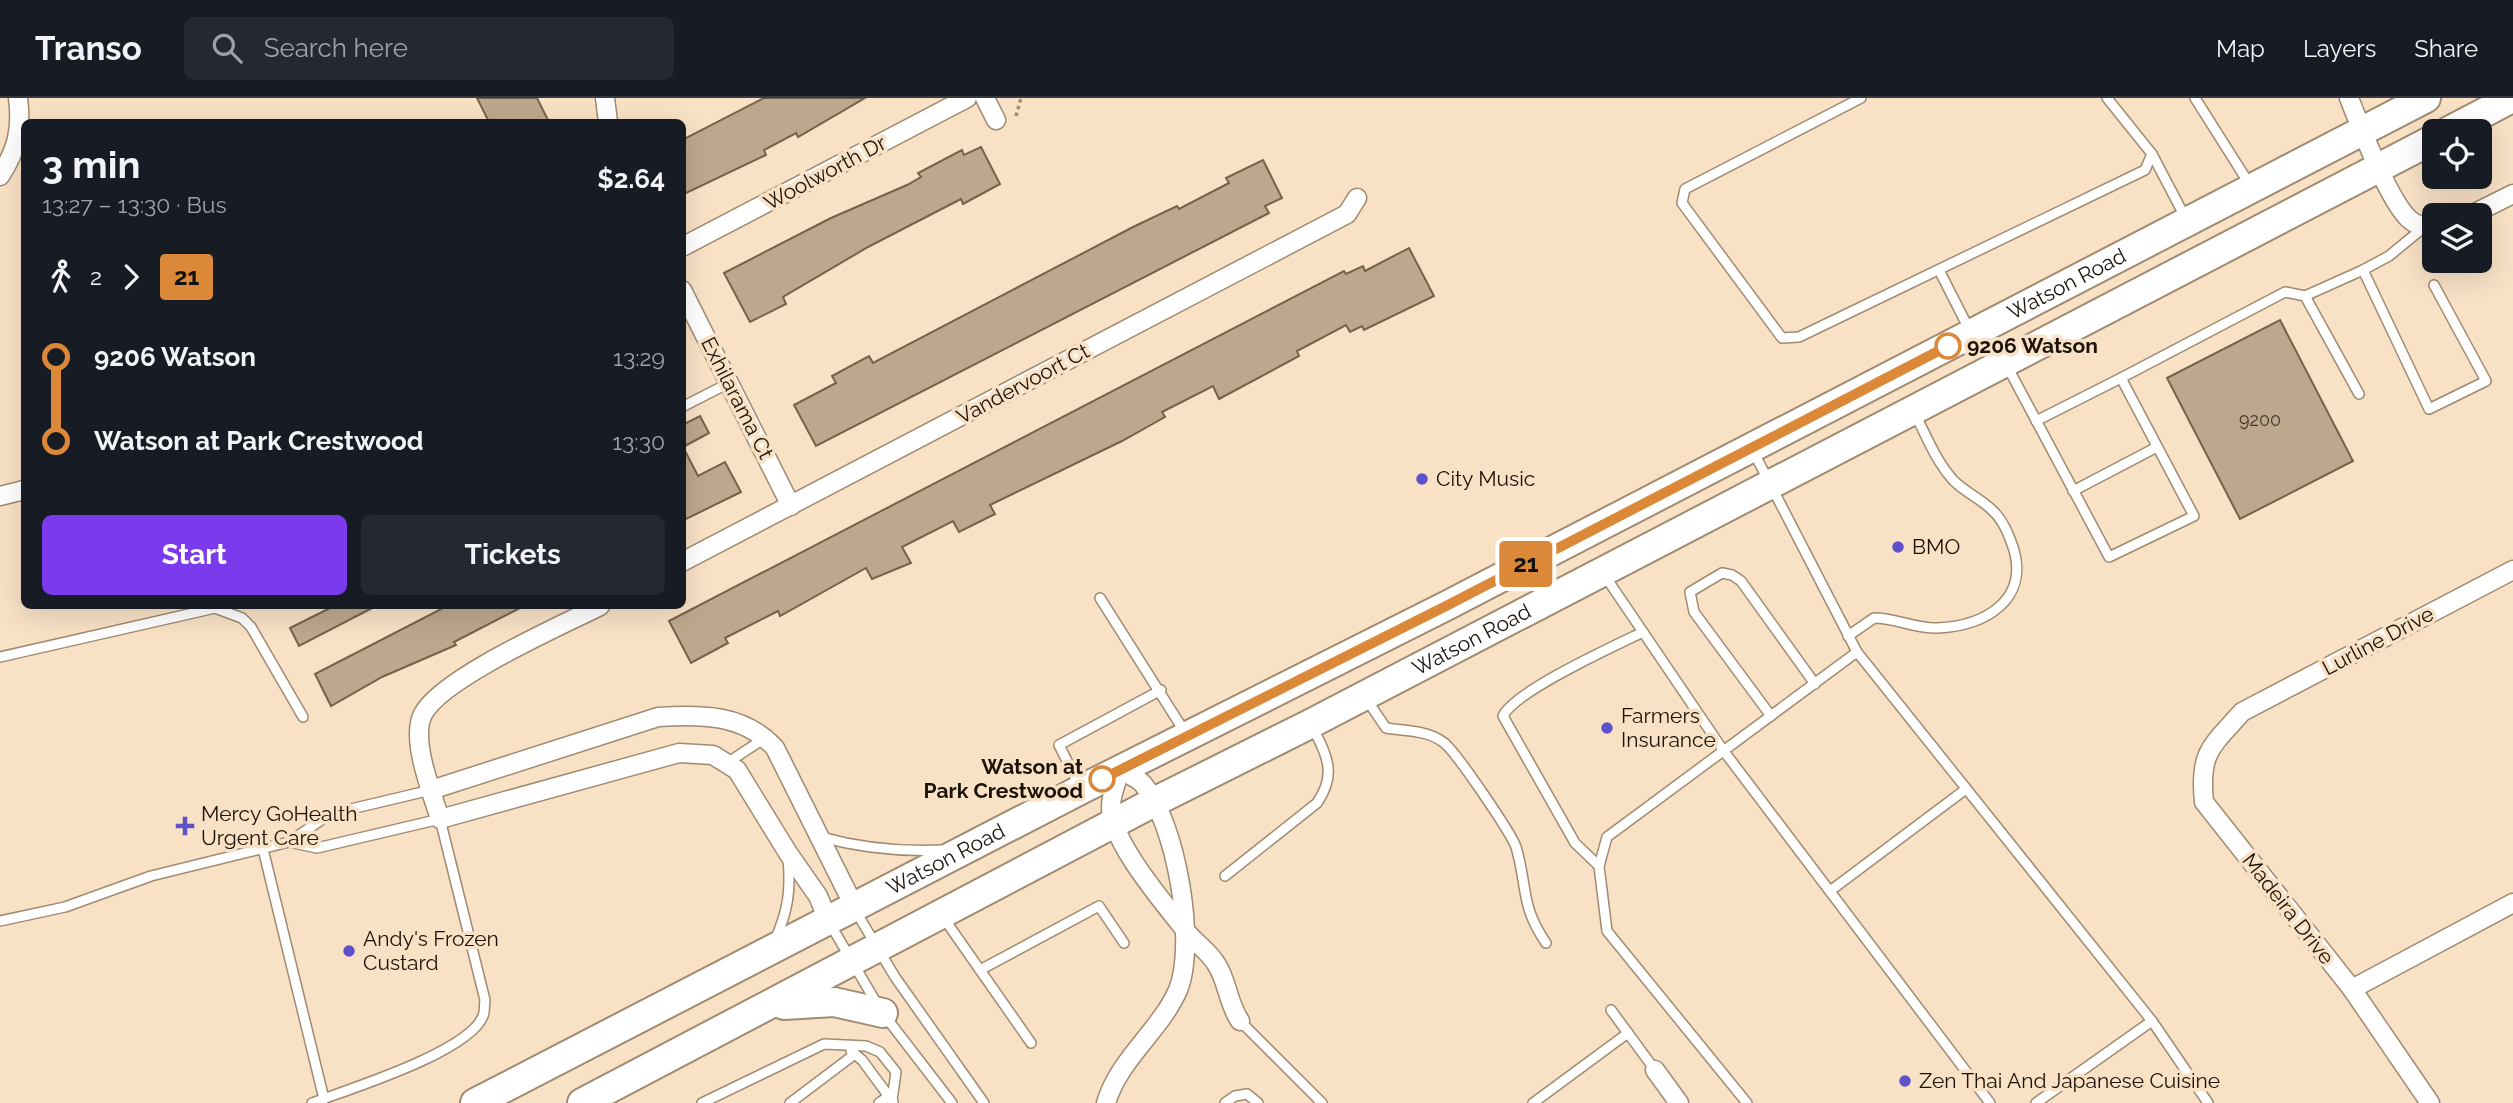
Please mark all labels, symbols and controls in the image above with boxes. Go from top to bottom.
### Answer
search box [184,17,674,80]
text: Transo [35,29,142,68]
icon: search [208,29,246,67]
text: Search here [264,33,408,63]
text: Map [2216,34,2265,63]
text: Layers [2303,34,2376,63]
text: Share [2414,34,2478,63]
map controls [2422,119,2492,273]
button: locate [2422,119,2492,189]
street label: Woolworth Dr [760,130,891,215]
text: 3 min [42,142,140,187]
text: $2.64 [597,164,665,194]
text: 13:27 – 13:30 · Bus [42,191,227,218]
button: layers [2422,203,2492,273]
street label: Watson Road [2003,243,2130,325]
icon: walk [42,258,80,296]
icon: forward [112,258,150,296]
text: 21 [174,262,199,291]
text: 2 [90,263,102,290]
street label: Exhilarama Ct [696,333,779,463]
marker: 9206 Watson [1935,333,1961,359]
place label: 9206 Watson [1967,333,2098,358]
street label: Vandervoort Ct [952,338,1093,429]
text: 9206 Watson [94,342,256,372]
text: 13:29 [613,344,665,371]
house number: 9200 [2239,409,2281,430]
text: Watson at Park Crestwood [94,426,424,456]
text: 13:30 [612,428,665,455]
place label: City Music [1436,466,1535,491]
marker: City Music [1414,471,1430,487]
button: Start [42,515,347,595]
button: Tickets [361,515,665,595]
place label: BMO [1912,534,1960,559]
marker: BMO [1890,539,1906,555]
line badge: 21 [1494,541,1558,587]
text: 21 [1513,549,1539,578]
street label: Watson Road [1408,598,1535,681]
street label: Lurline Drive [2318,601,2438,680]
place label: Farmers Insurance [1621,703,1716,752]
marker: Farmers Insurance [1599,720,1615,736]
place label: Watson at Park Crestwood [924,754,1083,803]
marker: Watson at Park Crestwood [1089,766,1115,792]
place label: Mercy GoHealth Urgent Care [201,801,358,850]
marker: Mercy GoHealth Urgent Care [175,816,195,836]
street label: Watson Road [882,818,1009,900]
street label: Madeira Drive [2237,848,2339,969]
place label: Andy's Frozen Custard [363,926,499,975]
marker: Andy's Frozen Custard [341,943,357,959]
place label: Zen Thai And Japanese Cuisine [1919,1068,2220,1093]
marker: Zen Thai And Japanese Cuisine [1897,1073,1913,1089]

